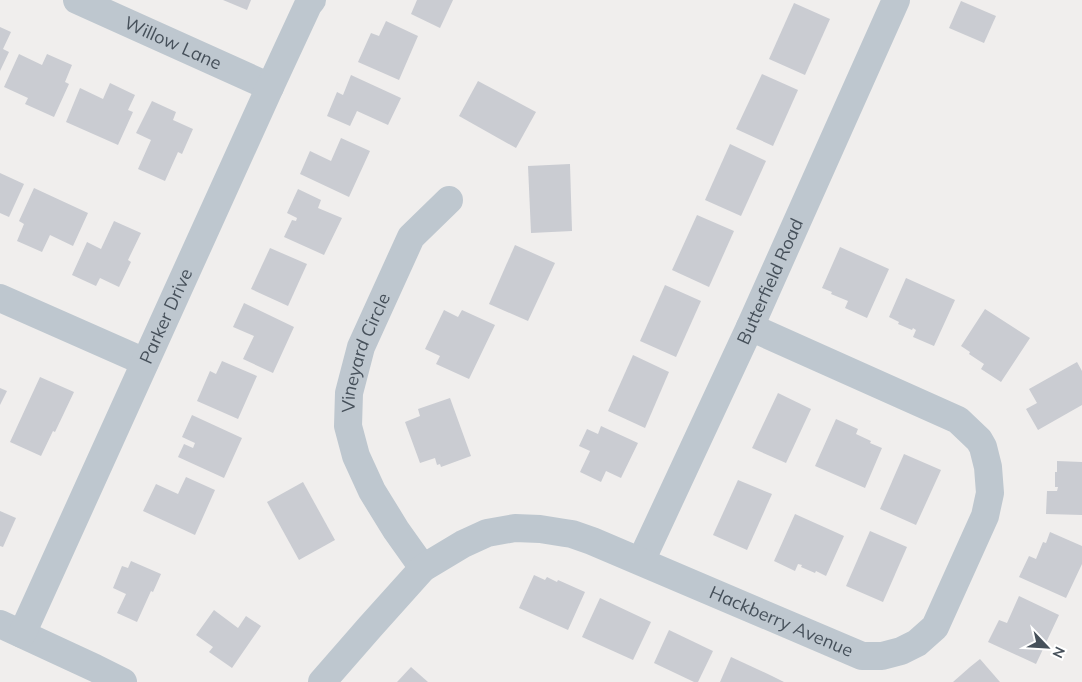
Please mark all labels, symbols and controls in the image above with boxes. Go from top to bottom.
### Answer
street label: Willow Lane [121,11,225,75]
street label: Butterfield Road [731,215,808,348]
street label: Parker Drive [134,265,197,367]
street label: Vineyard Circle [336,289,395,413]
street label: Hackberry Avenue [706,580,857,662]
north arrow [1022,622,1072,672]
text: N [1048,644,1069,661]

